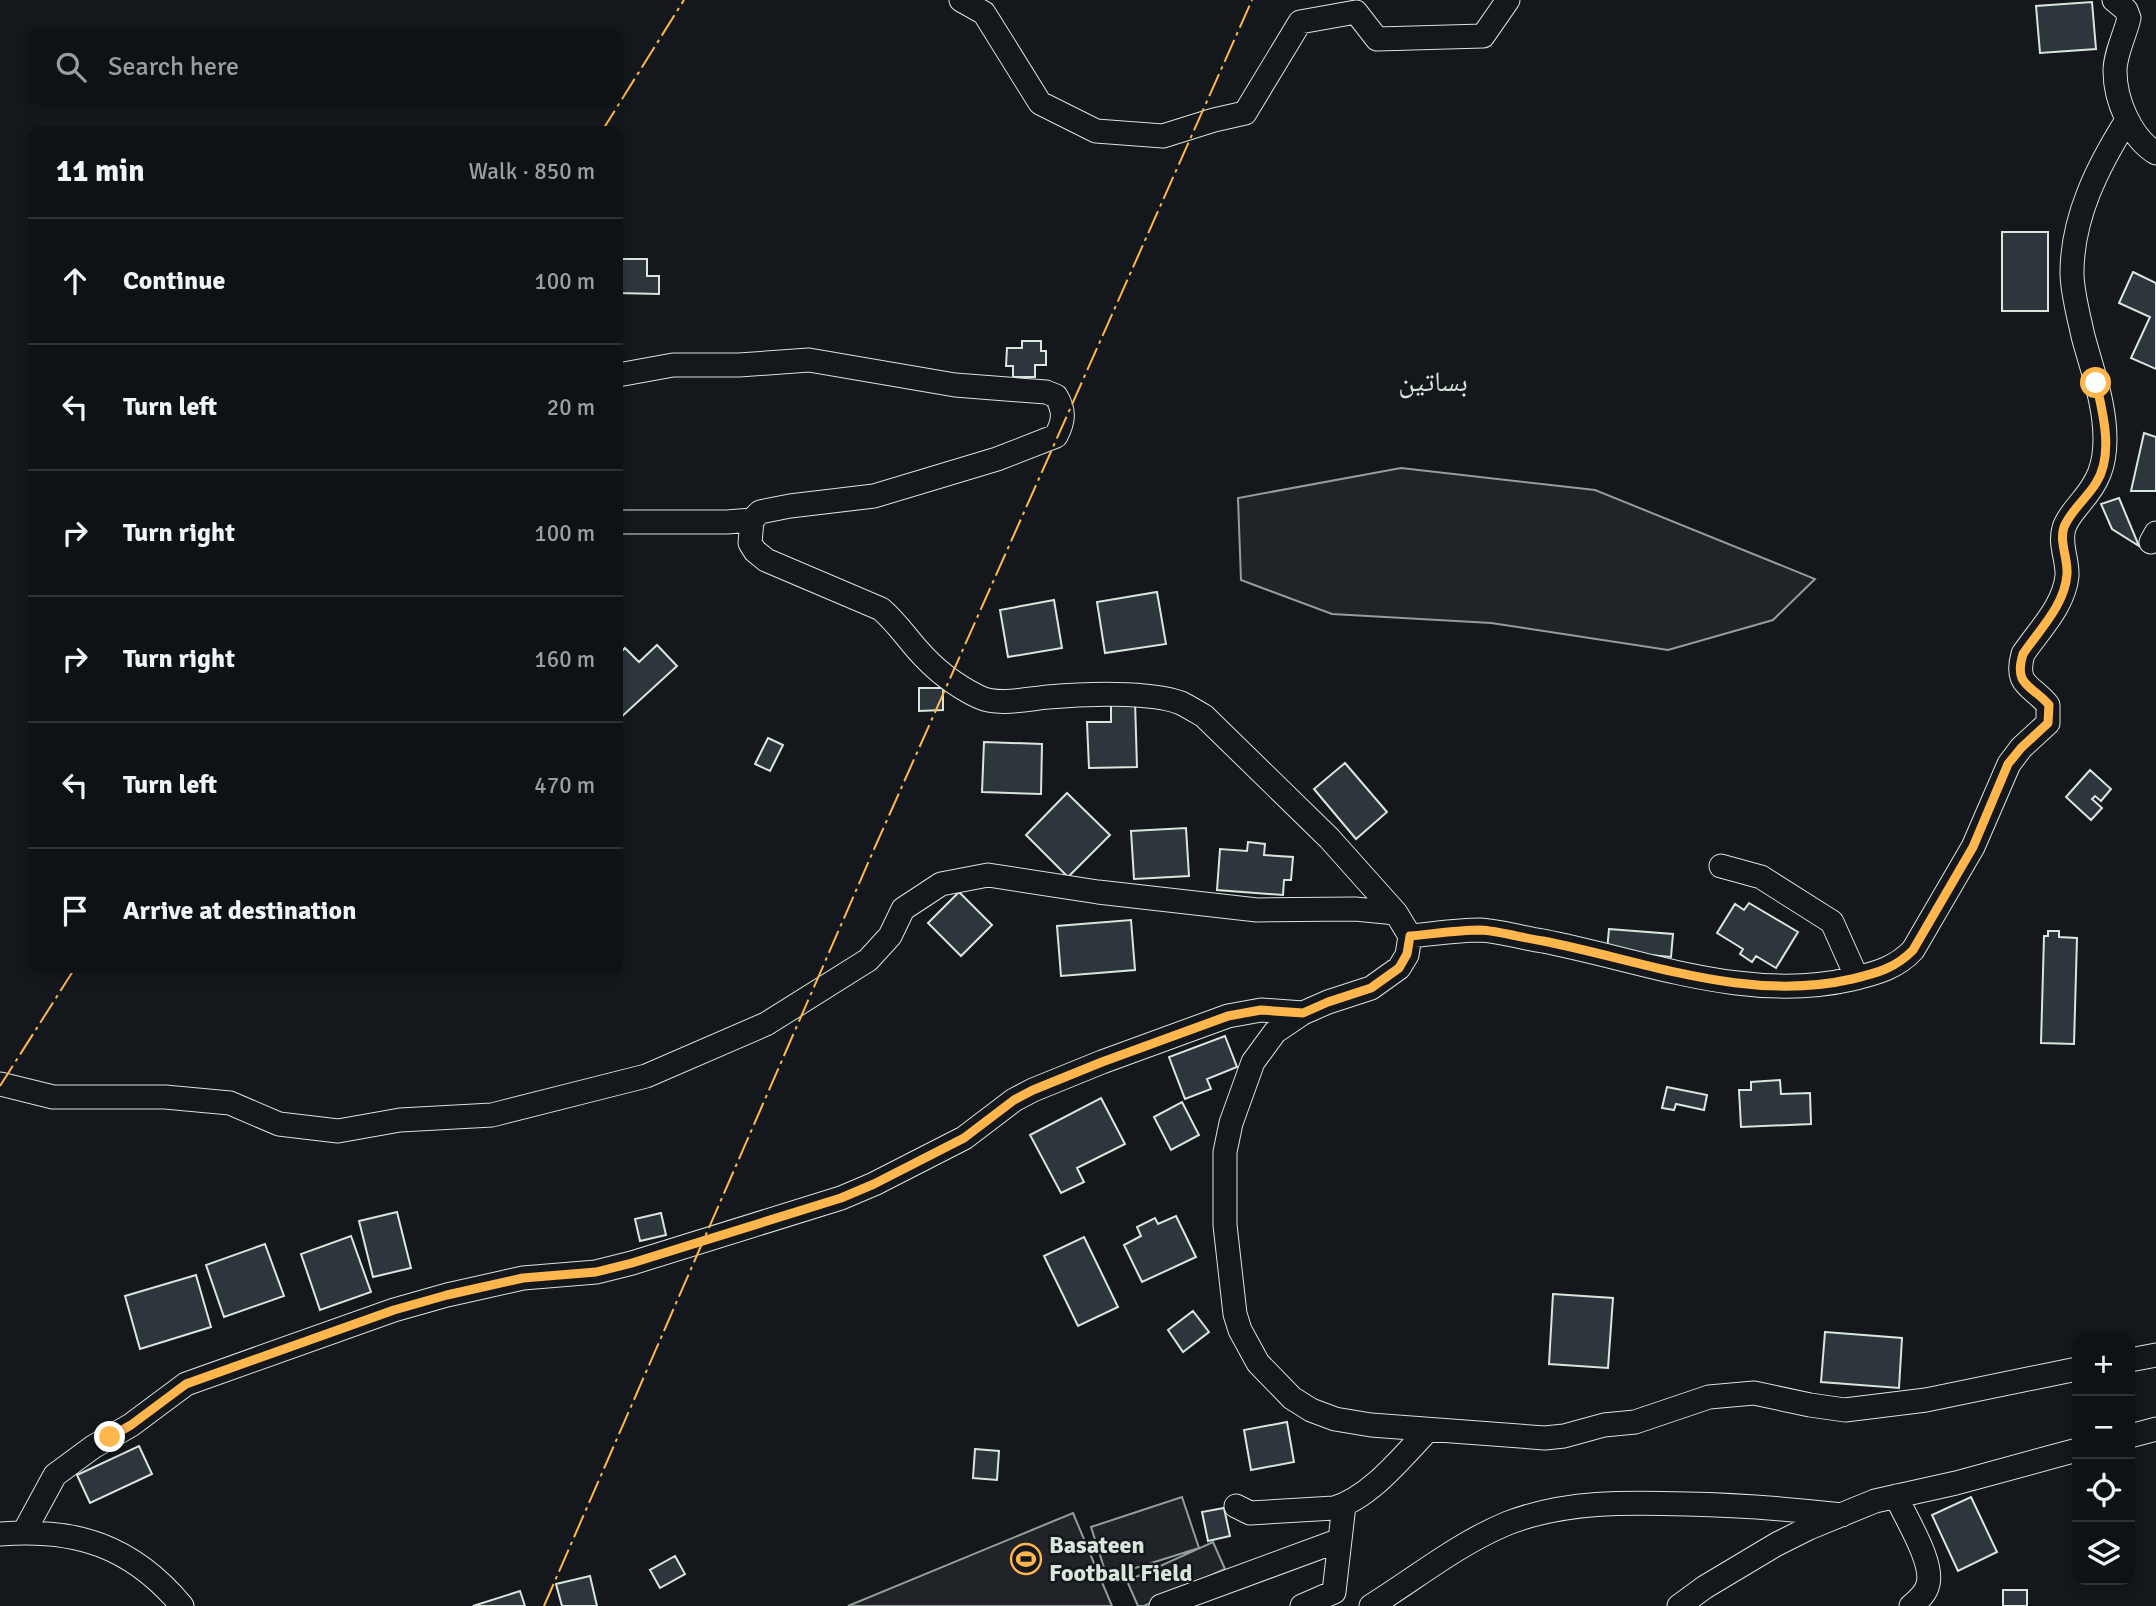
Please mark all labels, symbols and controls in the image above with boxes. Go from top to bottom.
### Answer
search box [28,28,623,105]
icon: search [52,48,90,86]
text: Search here [108,51,239,83]
text: 11 min [56,153,145,190]
text: Walk · 850 m [469,157,595,186]
icon: ahead [56,262,94,300]
text: Continue [123,265,225,297]
text: 100 m [534,267,595,296]
district label: بساتين [1398,365,1468,399]
route start [2080,367,2111,398]
icon: left [56,388,94,426]
text: Turn left [123,391,217,423]
text: 20 m [547,393,595,422]
icon: right [56,514,94,552]
text: Turn right [123,517,235,549]
text: 100 m [534,519,595,548]
icon: right [56,640,94,678]
text: Turn right [123,643,235,675]
text: 160 m [534,645,595,674]
icon: left [56,766,94,804]
text: Turn left [123,769,217,801]
text: 470 m [534,771,595,800]
icon: arrive [56,892,94,930]
text: Arrive at destination [123,895,356,927]
map controls [2072,1333,2135,1585]
button: + [2072,1333,2135,1396]
button: − [2072,1396,2135,1459]
route end [94,1421,125,1452]
button: locate [2072,1459,2135,1522]
button: layers [2072,1522,2135,1585]
place label: Basateen Football Field [1049,1530,1193,1588]
sports icon: Basateen Football Field [1009,1542,1043,1576]

